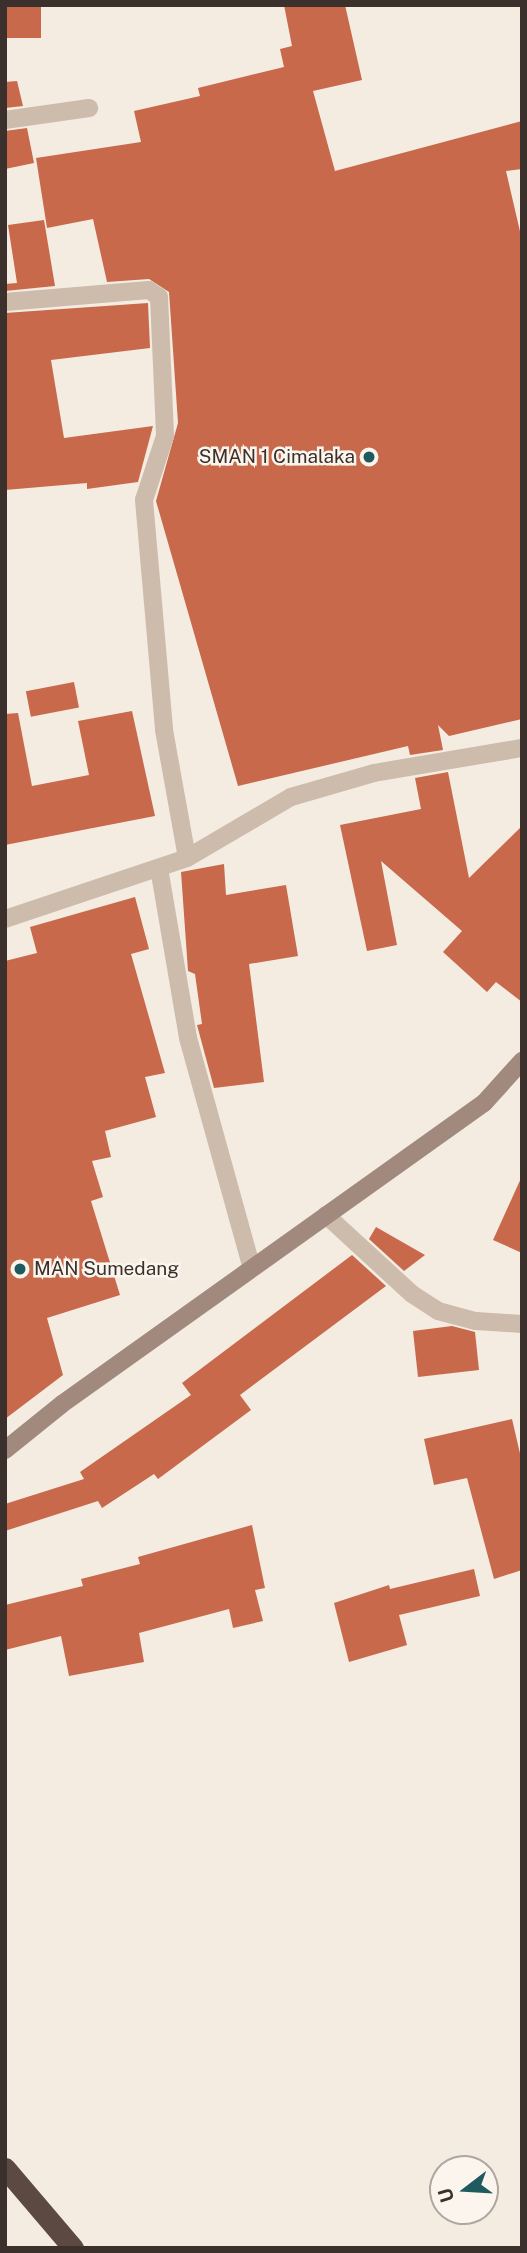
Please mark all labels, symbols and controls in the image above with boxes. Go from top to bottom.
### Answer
place label: SMAN 1 Cimalaka [199,446,355,468]
marker: SMAN 1 Cimalaka [361,449,377,465]
place label: MAN Sumedang [34,1258,179,1280]
marker: MAN Sumedang [12,1261,28,1277]
north arrow [429,2155,499,2225]
text: U [433,2186,458,2205]

